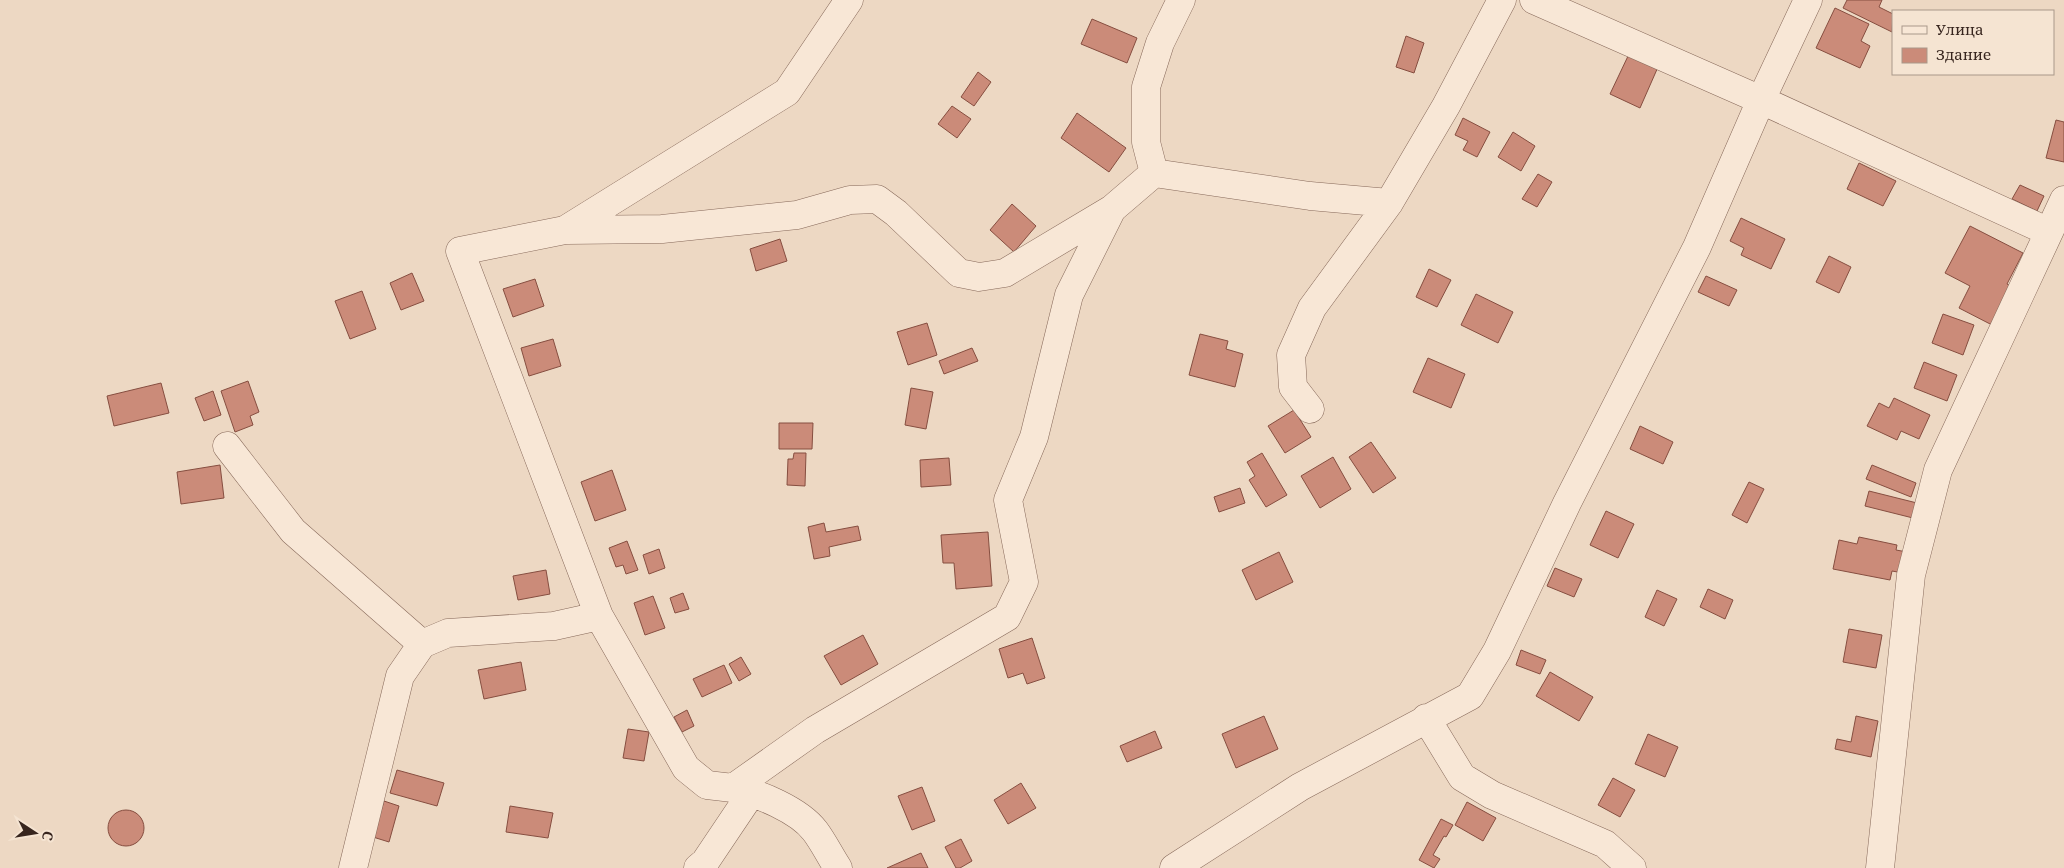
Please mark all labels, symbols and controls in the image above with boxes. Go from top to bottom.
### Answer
legend [1892,10,2054,75]
text: Улица [1936,19,1984,39]
text: Здание [1936,44,1991,64]
north arrow [10,808,60,858]
text: С [38,829,58,842]

